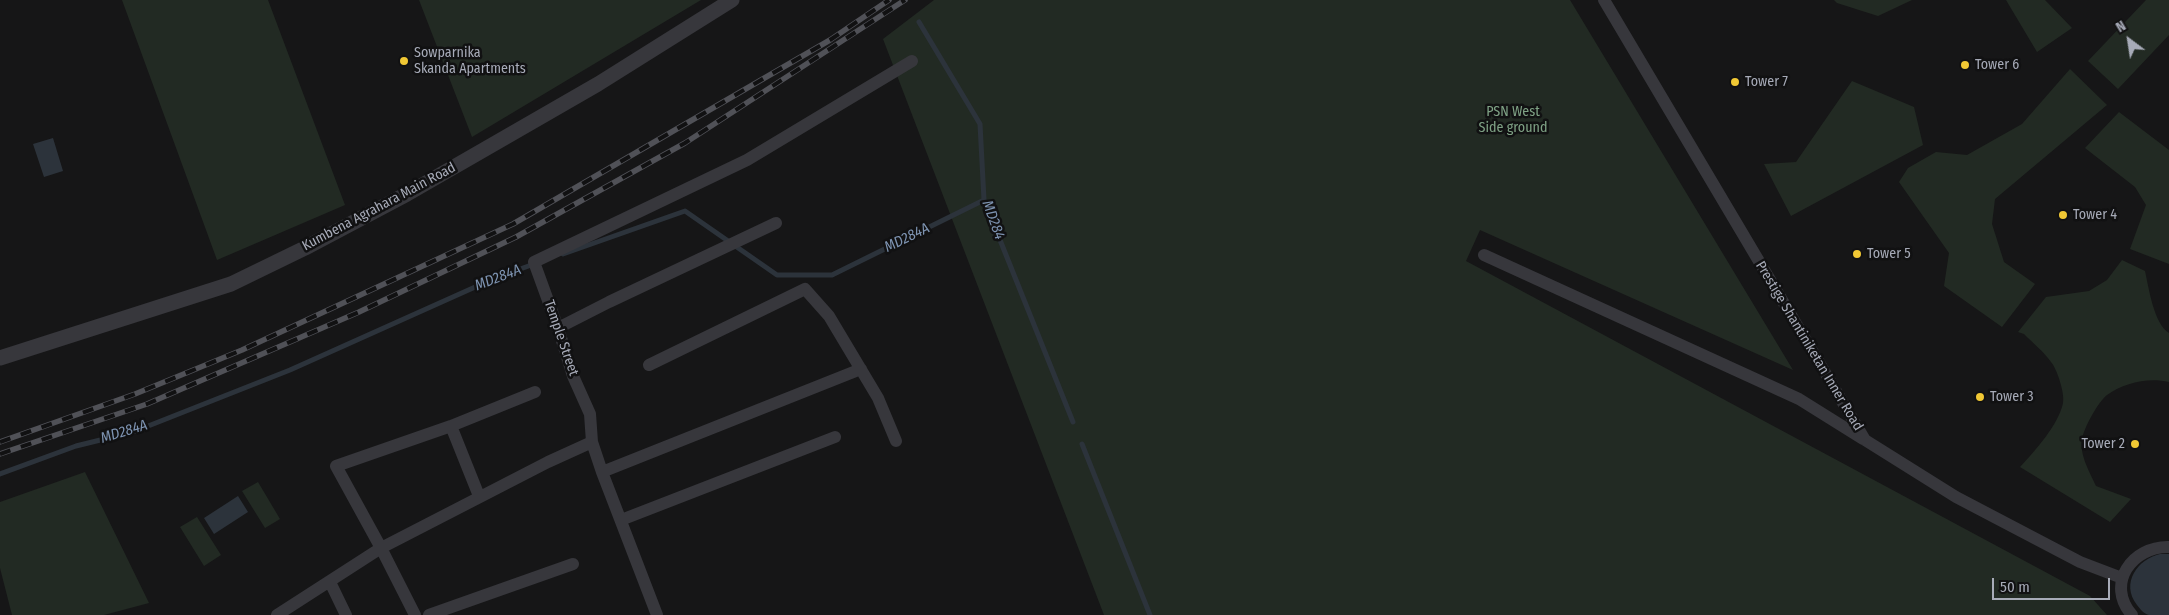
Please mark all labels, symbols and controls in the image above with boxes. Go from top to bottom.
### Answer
north arrow [2104,15,2154,65]
text: N [2113,17,2129,36]
place label: Sowparnika Skanda Apartments [414,45,526,78]
marker: Sowparnika Skanda Apartments [398,55,410,67]
place label: Tower 6 [1975,57,2019,73]
marker: Tower 6 [1959,59,1971,71]
place label: Tower 7 [1745,74,1788,90]
marker: Tower 7 [1729,76,1741,88]
park label: PSN West Side ground [1479,104,1547,136]
street label: Kumbena Agrahara Main Road [299,159,459,255]
water label: MD284 [978,198,1008,242]
place label: Tower 4 [2073,207,2117,223]
marker: Tower 4 [2057,209,2069,221]
water label: MD284A [881,219,933,257]
place label: Tower 5 [1867,246,1911,262]
marker: Tower 5 [1851,248,1863,260]
street label: Prestige Shantiniketan Inner Road [1752,258,1866,434]
water label: MD284A [472,261,524,295]
street label: Temple Street [540,298,582,378]
place label: Tower 3 [1990,389,2034,405]
marker: Tower 3 [1974,391,1986,403]
water label: MD284A [98,416,150,448]
place label: Tower 2 [2081,436,2125,452]
marker: Tower 2 [2129,438,2141,450]
scale bar [1994,568,2112,600]
text: 50 m [2000,578,2030,596]

